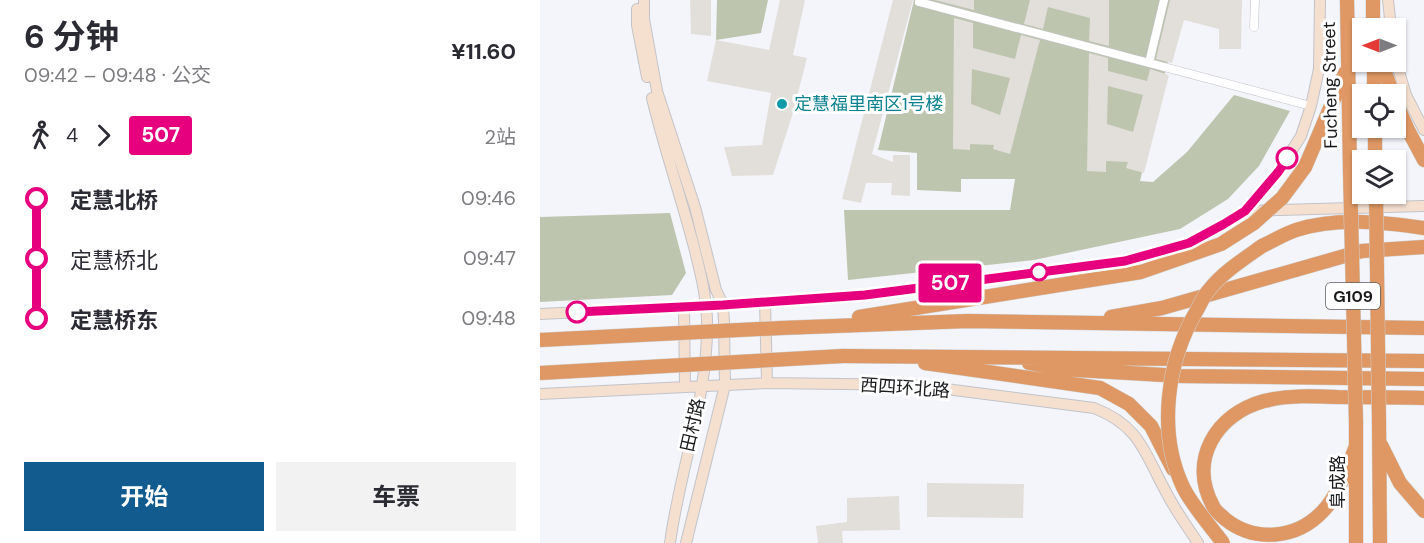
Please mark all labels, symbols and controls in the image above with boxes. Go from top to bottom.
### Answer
text: 6 分钟 [24,15,119,58]
north arrow [1352,18,1406,72]
map controls [1352,18,1406,204]
street label: Fucheng Street [1317,21,1343,149]
text: ¥11.60 [451,37,516,66]
text: 09:42 – 09:48 · 公交 [24,62,211,88]
button: locate [1352,84,1406,138]
place label: 定慧福里南区1号楼 [794,92,944,116]
marker: 定慧福里南区1号楼 [775,97,789,111]
icon: walk [24,119,57,152]
icon: forward [87,119,120,152]
text: 507 [141,121,180,149]
text: 4 [66,122,78,148]
text: 2站 [484,124,516,150]
unlabelled marker [1276,147,1298,169]
button: layers [1352,150,1406,204]
text: 09:46 [461,185,516,211]
text: 定慧北桥 [70,186,158,215]
text: 09:47 [463,245,516,271]
text: 定慧桥北 [70,246,158,275]
unlabelled marker [1030,263,1048,281]
line badge: 507 [916,264,984,302]
text: 507 [930,269,970,297]
road number: G109 [1326,283,1380,309]
unlabelled marker [566,301,588,323]
text: 09:48 [461,305,516,331]
text: 定慧桥东 [70,306,158,335]
street label: 西四环北路 [859,373,951,403]
street label: 田村路 [675,396,711,454]
street label: 阜成路 [1326,455,1350,509]
button: 开始 [24,462,264,531]
button: 车票 [276,462,516,531]

